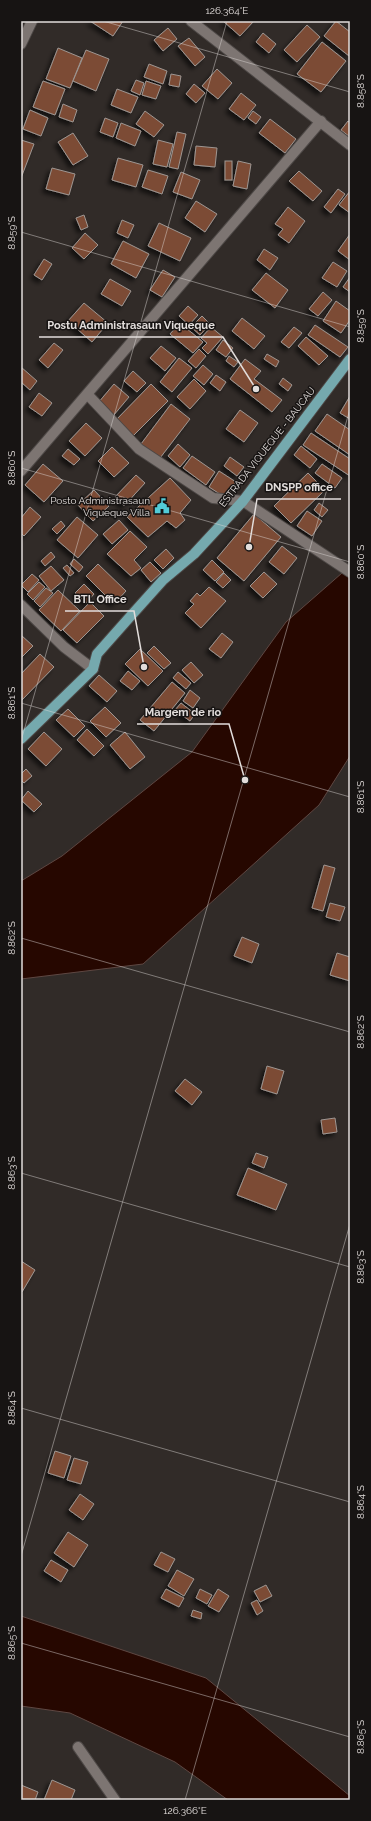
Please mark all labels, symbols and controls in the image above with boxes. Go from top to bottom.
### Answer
text: 126.364°E [206,5,248,16]
text: 8.858°S [355,74,366,108]
text: 8.859°S [6,216,17,250]
text: 8.859°S [355,309,366,343]
callout: Postu Administrasaun Viqueque [39,314,223,337]
text: Postu Administrasaun Viqueque [47,319,215,332]
street label: ESTRADA VIQUEQUE - BAUCAU [217,385,317,509]
text: 8.860°S [6,451,17,485]
callout: DNSPP office [257,476,341,499]
text: DNSPP office [265,481,333,494]
place label: Posto Administrasaun Viqueque Villa [50,495,150,518]
public building icon: Posto Administrasaun Viqueque Villa [153,497,171,515]
text: 8.860°S [355,545,366,579]
callout: BTL Office [65,588,134,611]
text: BTL Office [73,593,127,606]
text: 8.861°S [6,687,17,719]
callout: Margem de rio [137,701,229,724]
text: Margem de rio [145,706,222,719]
text: 8.861°S [355,781,366,813]
text: 8.862°S [6,921,17,955]
text: 8.862°S [355,1015,366,1049]
text: 8.863°S [6,1156,17,1190]
text: 8.863°S [355,1250,366,1284]
text: 8.864°S [6,1391,17,1425]
text: 8.864°S [355,1485,366,1519]
text: 8.865°S [6,1626,17,1660]
text: 8.865°S [355,1720,366,1754]
text: 126.366°E [163,1805,207,1816]

